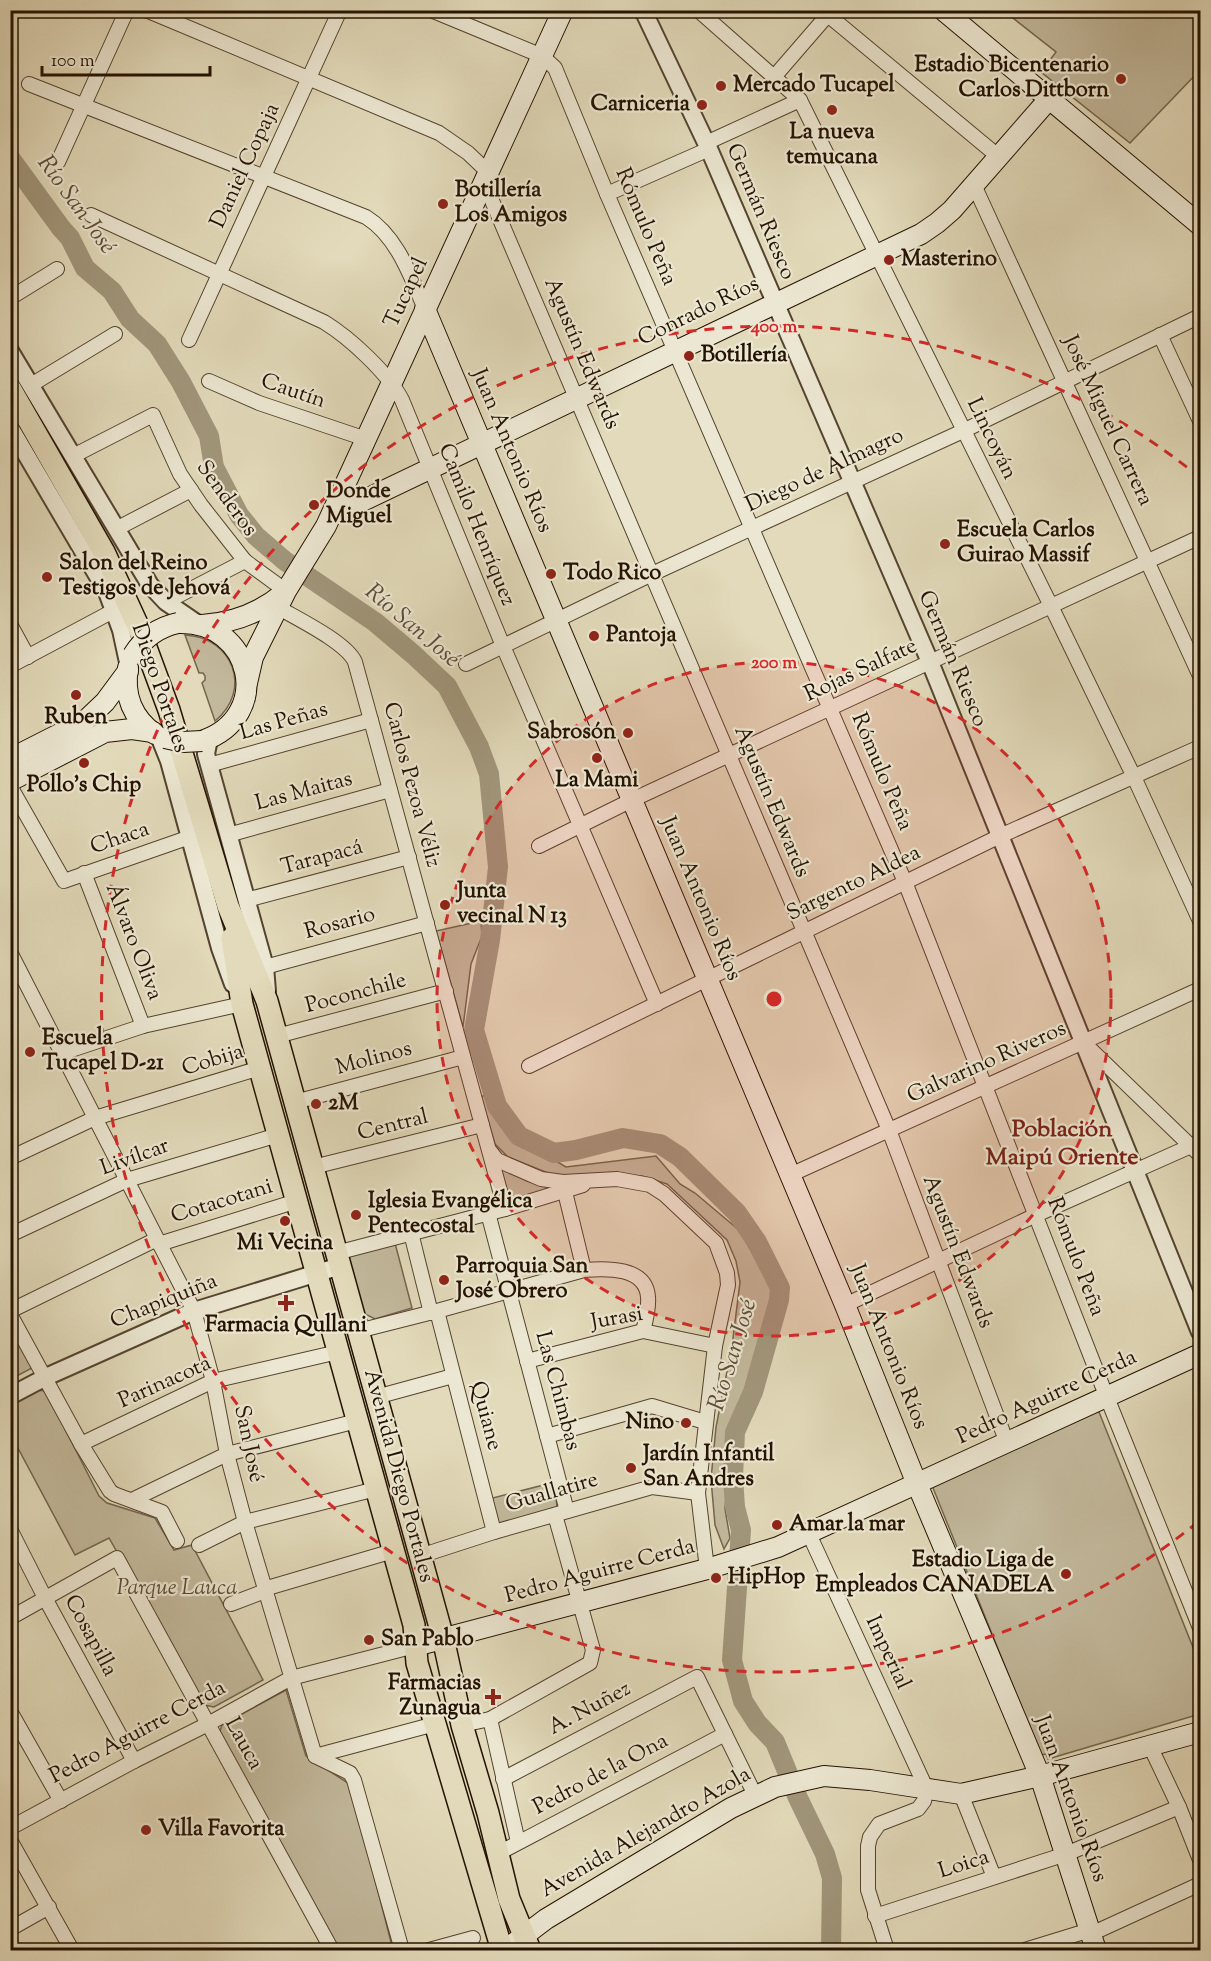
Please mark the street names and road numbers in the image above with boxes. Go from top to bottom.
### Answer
street label: Daniel Copaja [203,98,289,234]
street label: Germán Riesco [717,139,803,285]
street label: Rómulo Peña [606,163,684,291]
street label: Tucapel [377,252,437,334]
street label: Conrado Ríos [633,269,765,355]
street label: Agustín Edwards [535,273,627,435]
street label: José Miguel Carrera [1053,329,1161,512]
street label: Juan Antonio Ríos [462,363,560,538]
street label: Cautín [256,366,330,418]
street label: Lincoyán [957,393,1025,485]
street label: Diego de Almagro [741,420,909,522]
street label: Camilo Henríquez [429,439,523,611]
street label: Senderos [187,454,265,544]
street label: Germán Riesco [909,586,995,732]
street label: Diego Portales [122,619,196,757]
street label: Rojas Salfate [799,631,923,711]
street label: Las Peñas [236,694,332,750]
street label: Carlos Pezoa Véliz [374,699,448,871]
street label: Rómulo Peña [842,708,920,836]
street label: Agustín Edwards [725,721,817,883]
street label: Las Maitas [252,764,356,820]
street label: Juan Antonio Ríos [651,811,749,986]
street label: Chaca [86,814,154,864]
street label: Tarapacá [277,832,367,884]
street label: Sargento Aldea [782,838,926,930]
street label: Álvaro Oliva [96,879,171,1005]
street label: Rosario [301,899,379,949]
street label: Poconchile [302,965,410,1023]
street label: Galvarino Riveros [902,1014,1072,1112]
street label: Molinos [332,1033,416,1085]
street label: Cobija [178,1036,248,1086]
street label: Central [354,1102,432,1150]
street label: Livílcar [96,1131,174,1185]
street label: Cotacotani [167,1171,277,1233]
street label: Agustín Edwards [913,1171,1001,1333]
street label: Rómulo Peña [1038,1193,1112,1321]
street label: Juan Antonio Ríos [840,1259,936,1434]
street label: Chapiquiña [106,1266,222,1338]
street label: Jurasi [587,1299,646,1339]
street label: Las Chimbas [526,1328,588,1454]
street label: Pedro Aguirre Cerda [952,1342,1142,1454]
street label: Parinacota [113,1348,217,1418]
street label: Avenida Diego Portales [354,1366,442,1586]
street label: Quiane [460,1378,510,1454]
street label: San José [224,1402,272,1486]
street label: Guallatire [502,1465,602,1521]
street label: Pedro Aguirre Cerda [501,1531,699,1613]
street label: Cosapilla [55,1589,125,1683]
street label: Imperial [856,1611,918,1695]
street label: Pedro Aguirre Cerda [44,1673,232,1793]
street label: A. Nuñez [543,1674,637,1744]
street label: Juan Antonio Ríos [1025,1710,1115,1887]
street label: Lauca [215,1712,271,1776]
street label: Pedro de la Ona [528,1726,674,1824]
street label: Avenida Alejandro Azola [535,1759,757,1907]
street label: Loica [935,1842,993,1888]

